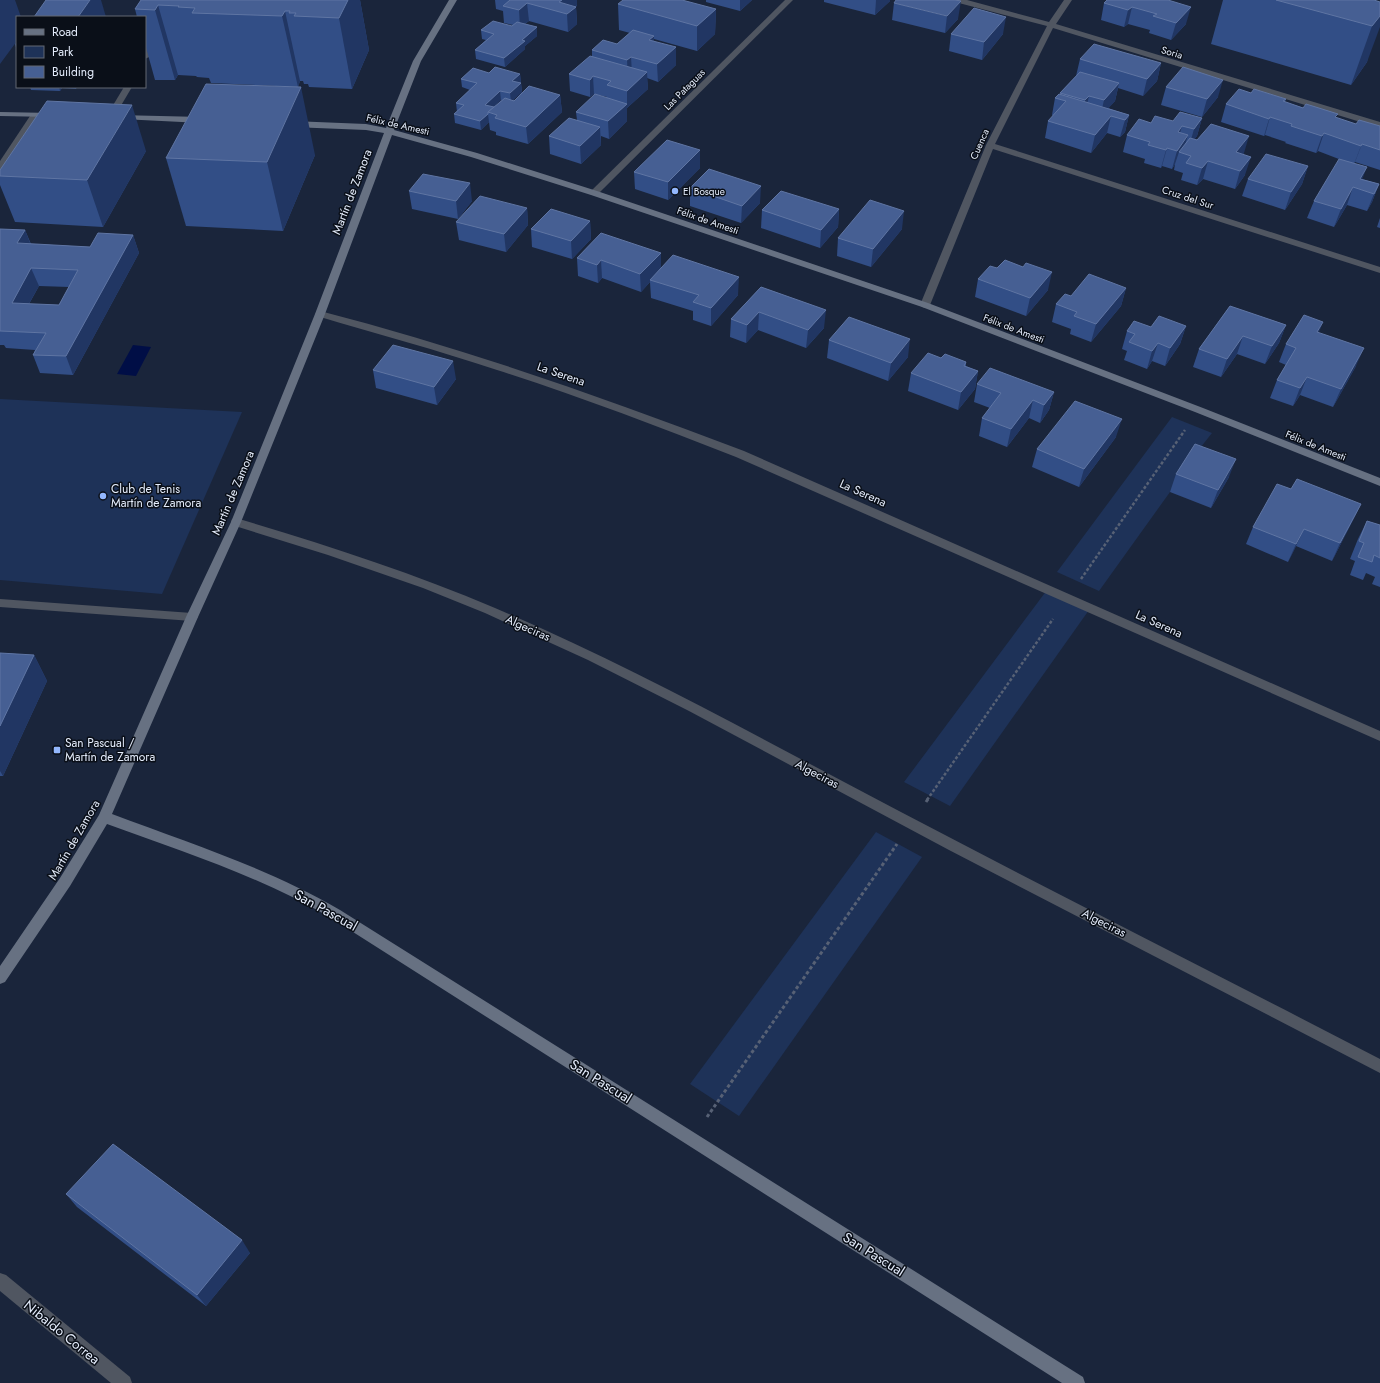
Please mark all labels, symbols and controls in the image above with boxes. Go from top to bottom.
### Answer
legend [16,16,146,88]
text: Road [52,23,78,41]
street label: Soria [1159,42,1185,63]
text: Park [52,43,74,61]
text: Building [52,63,94,81]
street label: Las Pataguas [660,65,709,114]
street label: Félix de Amesti [365,110,431,139]
street label: Cuenca [966,126,993,162]
street label: Martín de Zamora [327,146,377,237]
street label: Cruz del Sur [1160,182,1216,213]
place label: El Bosque [683,184,725,199]
marker: El Bosque [670,186,680,196]
street label: Félix de Amesti [675,203,741,238]
street label: Félix de Amesti [981,310,1047,347]
street label: La Serena [535,357,588,391]
street label: Félix de Amesti [1283,426,1348,464]
street label: Martín de Zamora [207,448,259,538]
street label: La Serena [837,475,890,511]
place label: Club de Tenis Martín de Zamora [111,480,201,512]
marker: Club de Tenis Martín de Zamora [98,491,108,501]
street label: La Serena [1133,606,1186,642]
street label: Algeciras [503,610,553,646]
place label: San Pascual / Martín de Zamora [65,734,155,766]
marker: San Pascual / Martín de Zamora [52,745,62,755]
street label: Algeciras [792,755,842,793]
street label: Martín de Zamora [44,796,104,884]
street label: San Pascual [291,884,361,936]
street label: Algeciras [1079,904,1129,942]
street label: San Pascual [566,1054,636,1108]
street label: San Pascual [839,1227,909,1281]
street label: Nibaldo Correa [20,1295,104,1369]

